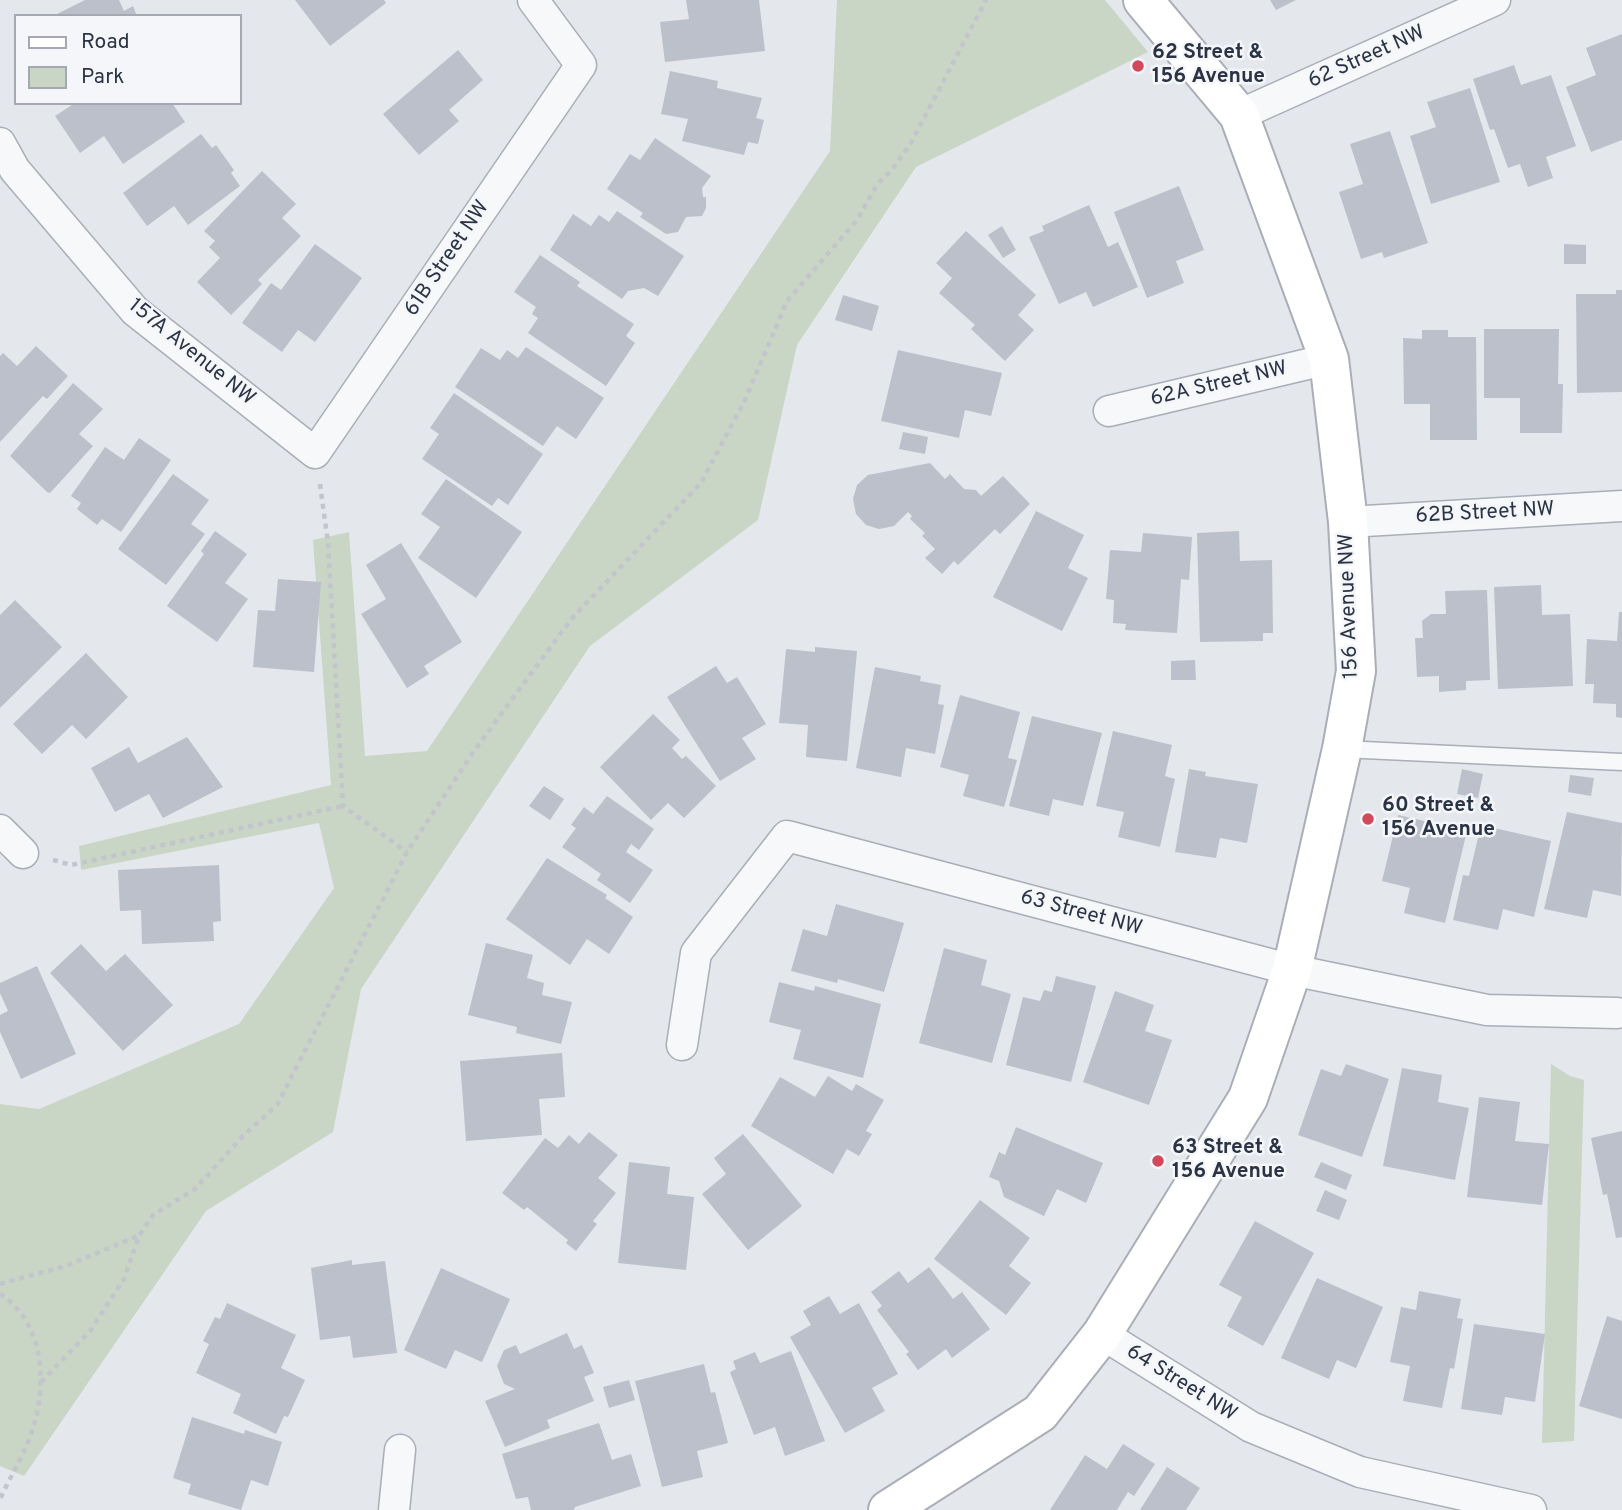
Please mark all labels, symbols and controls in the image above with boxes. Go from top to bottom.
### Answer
legend [14,14,242,105]
street label: 62 Street NW [1305,21,1429,95]
text: Road [81,29,130,56]
place label: 62 Street & 156 Avenue [1152,41,1265,91]
marker: 62 Street & 156 Avenue [1130,58,1146,74]
text: Park [81,64,124,91]
street label: 61B Street NW [400,196,496,322]
street label: 157A Avenue NW [123,294,259,412]
street label: 62A Street NW [1148,357,1290,413]
street label: 62B Street NW [1415,498,1555,530]
street label: 156 Avenue NW [1335,533,1365,679]
place label: 60 Street & 156 Avenue [1382,794,1495,844]
marker: 60 Street & 156 Avenue [1360,811,1376,827]
street label: 63 Street NW [1017,886,1145,942]
place label: 63 Street & 156 Avenue [1172,1136,1285,1186]
marker: 63 Street & 156 Avenue [1150,1153,1166,1169]
street label: 64 Street NW [1121,1340,1241,1428]

